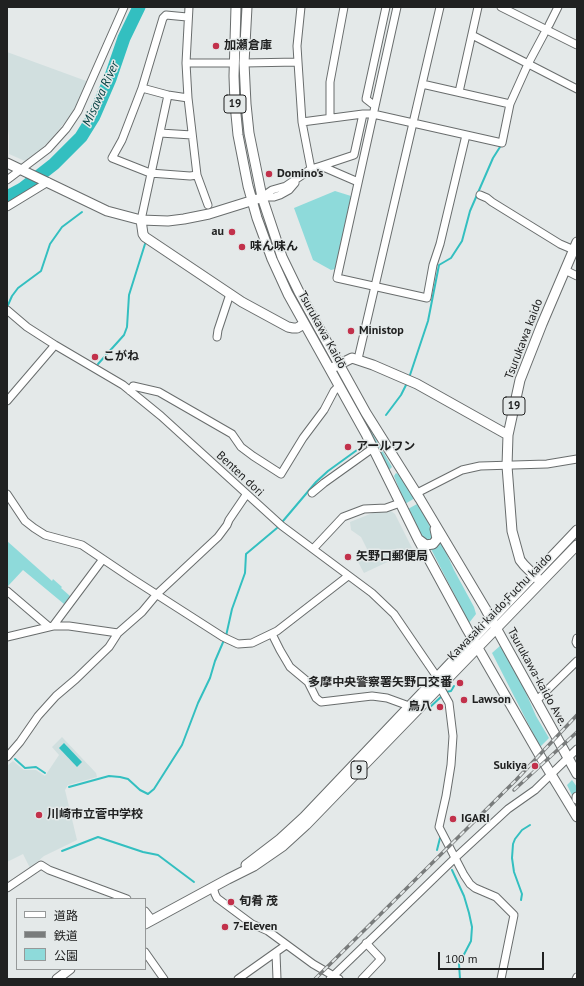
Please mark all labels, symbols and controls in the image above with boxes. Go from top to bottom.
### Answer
place label: 加瀬倉庫 [224,39,272,53]
marker: 加瀬倉庫 [211,41,221,51]
water label: Misawa River [79,59,123,129]
road number: 19 [224,95,246,113]
place label: Domino's [277,167,323,181]
marker: Domino's [264,169,274,179]
place label: au [212,225,224,239]
marker: au [227,227,237,237]
place label: 味ん味ん [250,240,298,254]
marker: 味ん味ん [237,242,247,252]
street label: Tsurukawa Kaidō [295,289,349,371]
street label: Tsurukawa kaido [502,297,546,381]
place label: Ministop [359,324,404,338]
marker: Ministop [346,326,356,336]
place label: こがね [103,350,139,364]
marker: こがね [90,352,100,362]
road number: 19 [503,397,525,415]
place label: アールワン [356,440,415,454]
marker: アールワン [343,442,353,452]
street label: Benten dori [213,448,267,500]
place label: 矢野口郵便局 [356,550,428,564]
street label: Kawasaki kaido;Fuchu kaido [445,550,555,664]
marker: 矢野口郵便局 [343,552,353,562]
street label: Tsurukawa-kaido Ave. [504,625,570,729]
place label: 多摩中央警察署矢野口交番 [308,676,452,690]
marker: 多摩中央警察署矢野口交番 [455,678,465,688]
place label: Lawson [472,693,511,707]
marker: Lawson [459,695,469,705]
place label: 鳥八 [408,700,432,714]
marker: 鳥八 [435,702,445,712]
place label: Sukiya [493,759,527,773]
road number: 9 [351,761,367,779]
marker: Sukiya [530,761,540,771]
place label: 川崎市立菅中学校 [47,808,143,822]
marker: 川崎市立菅中学校 [34,810,44,820]
place label: IGARI [461,812,490,826]
marker: IGARI [448,814,458,824]
place label: 旬肴 茂 [239,895,278,909]
marker: 旬肴 茂 [226,897,236,907]
legend [16,898,146,970]
text: 道路 [54,908,78,923]
place label: 7-Eleven [233,920,277,934]
marker: 7-Eleven [220,922,230,932]
text: 鉄道 [54,928,78,943]
scale bar [440,944,546,970]
text: 公園 [54,948,78,963]
text: 100 m [445,951,478,966]

